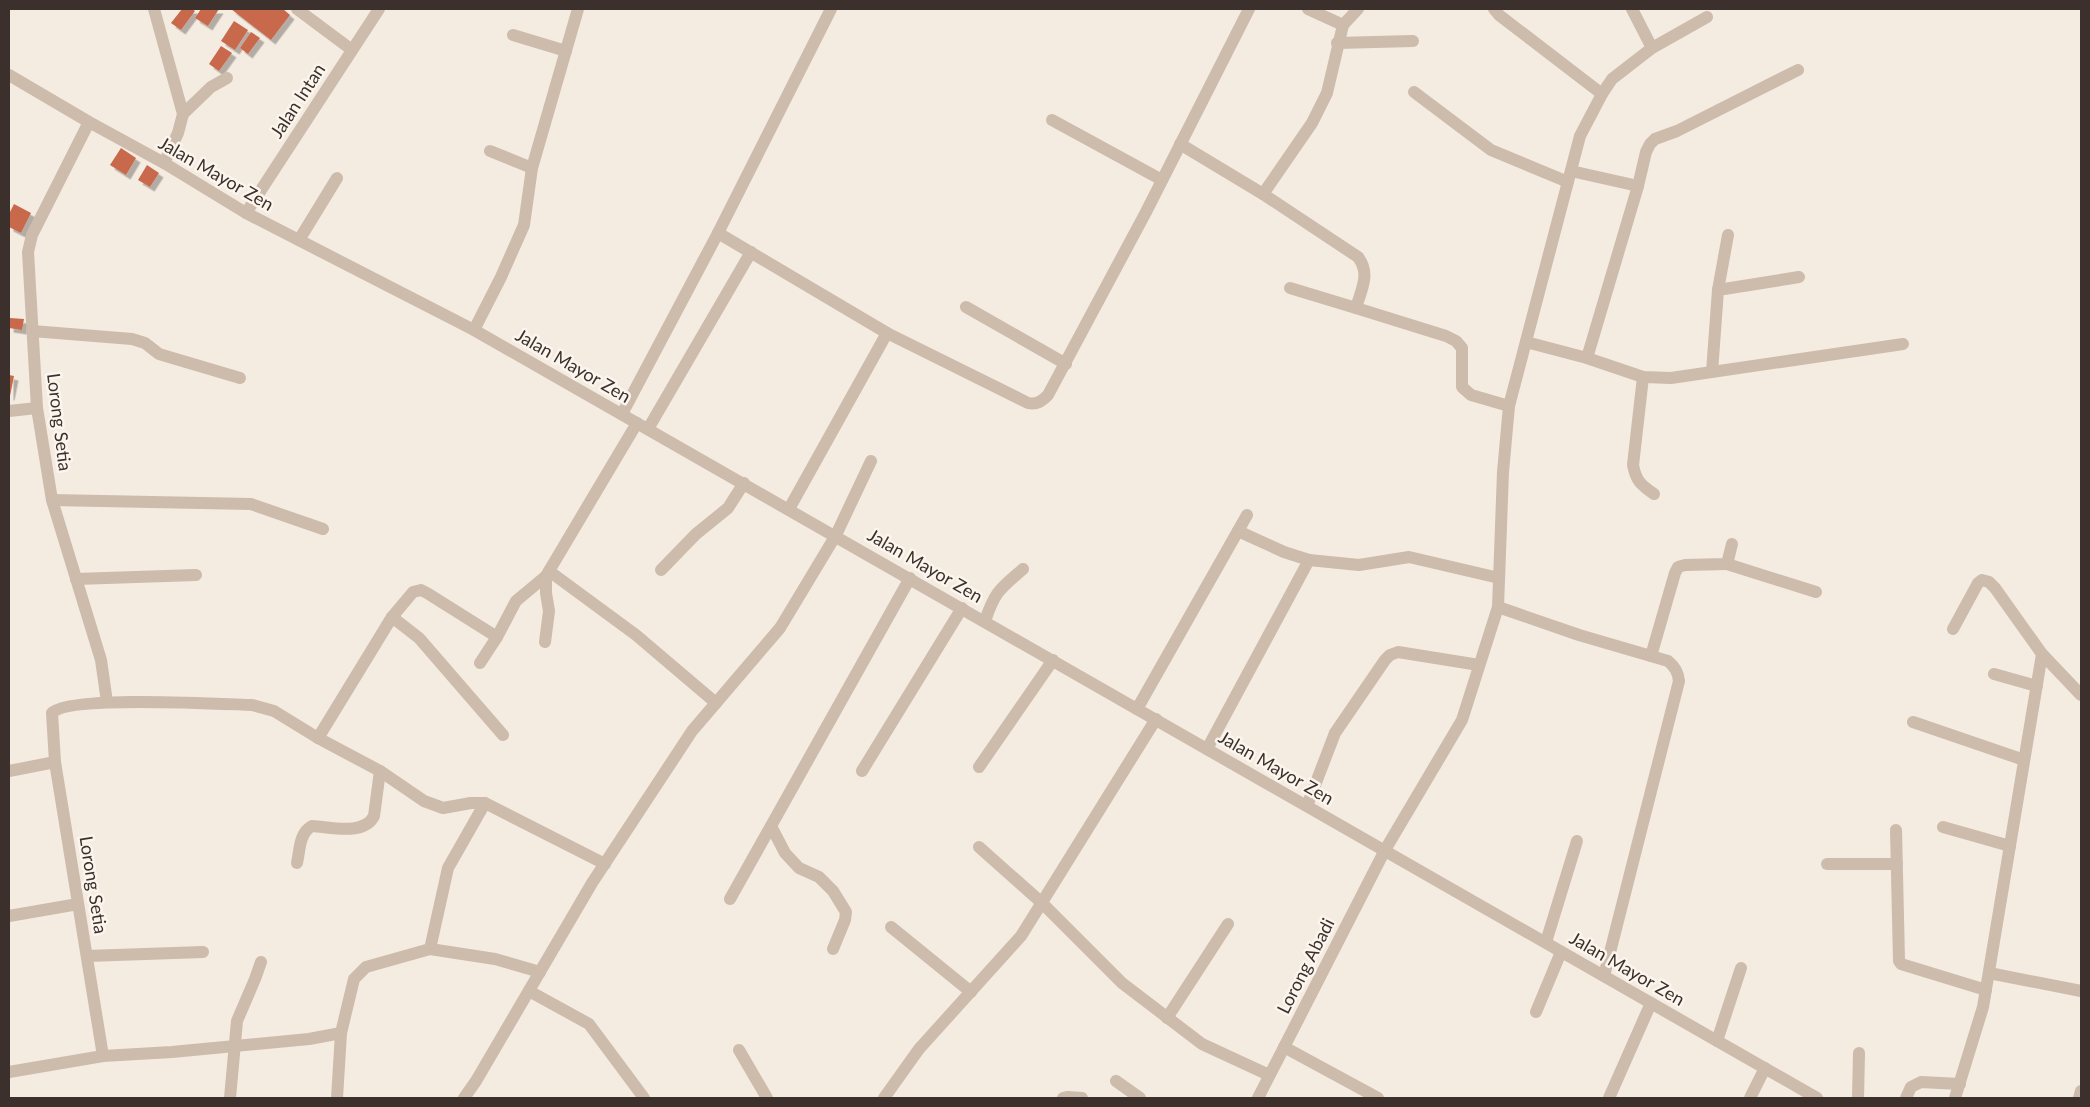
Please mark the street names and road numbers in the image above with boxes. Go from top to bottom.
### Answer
street label: Jalan Intan [265,59,329,142]
street label: Jalan Mayor Zen [155,131,278,215]
street label: Jalan Mayor Zen [512,323,635,407]
street label: Lorong Setia [43,372,77,472]
street label: Jalan Mayor Zen [864,523,987,607]
street label: Jalan Mayor Zen [1215,725,1338,809]
street label: Lorong Setia [75,835,113,935]
street label: Lorong Abadi [1272,914,1339,1017]
street label: Jalan Mayor Zen [1566,926,1689,1010]

